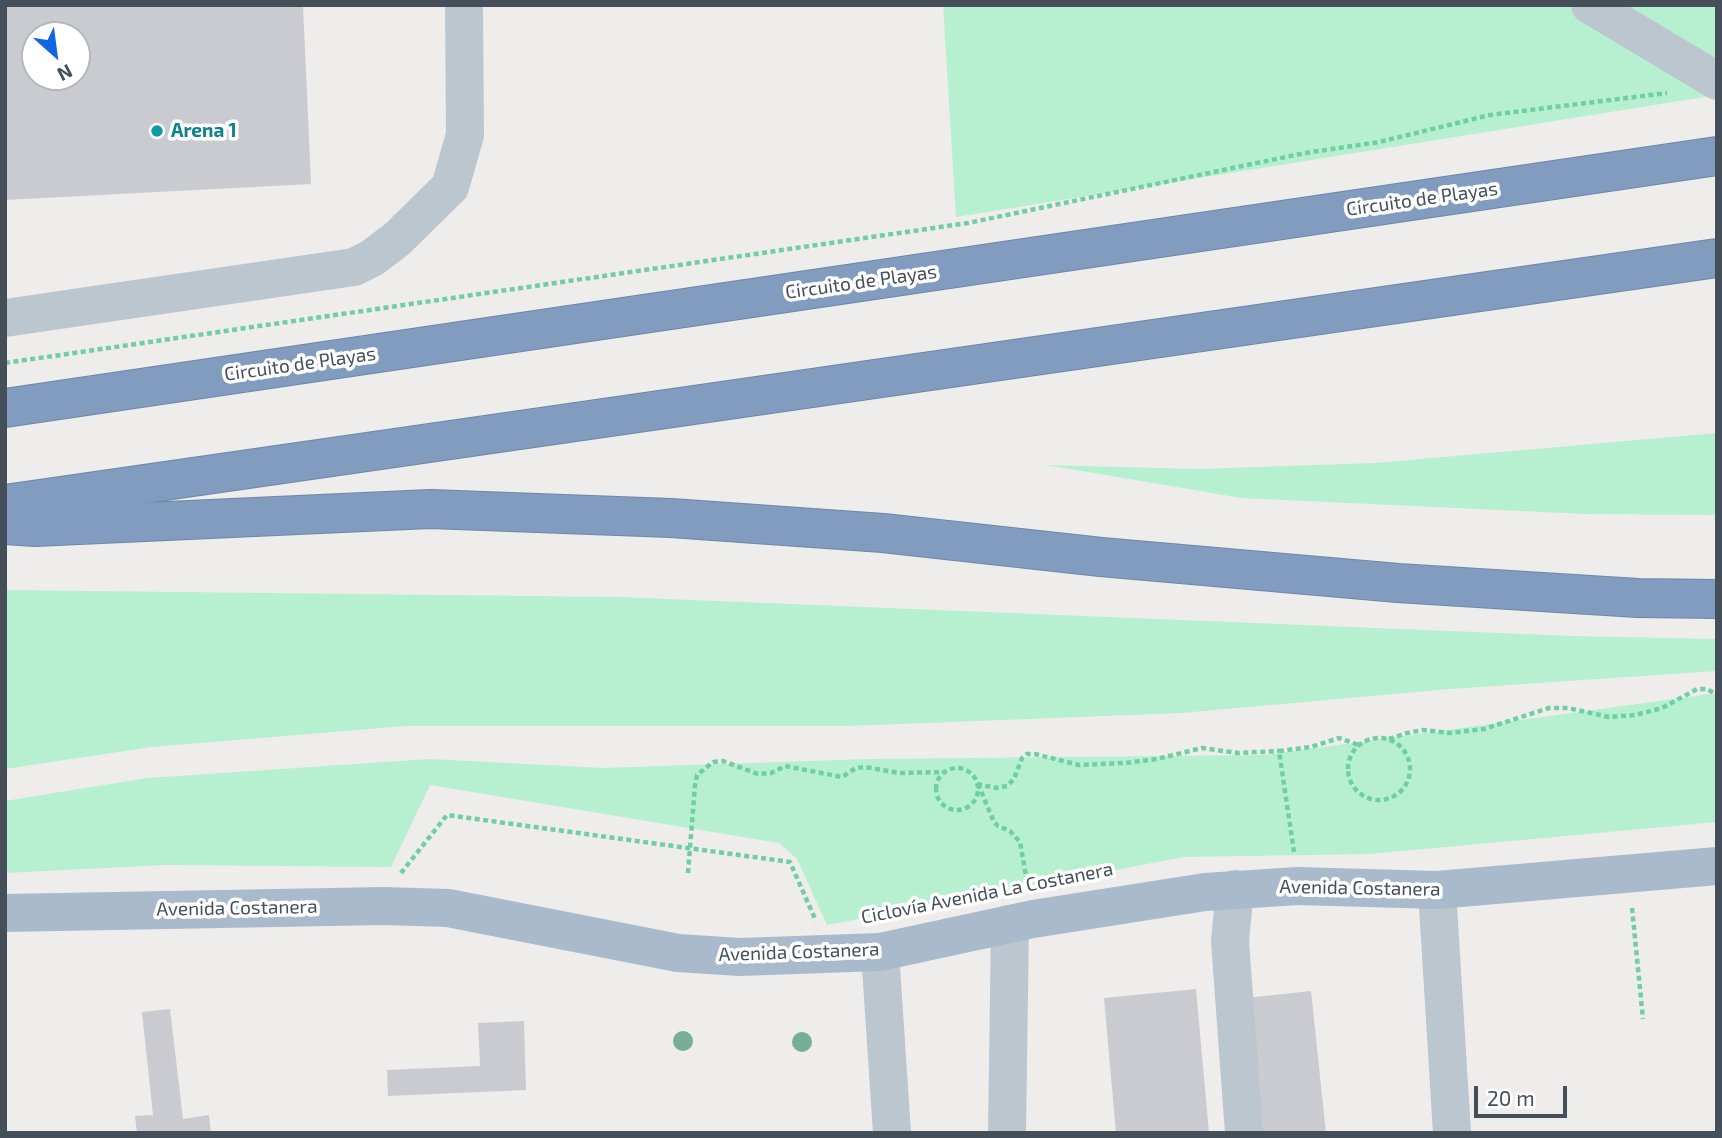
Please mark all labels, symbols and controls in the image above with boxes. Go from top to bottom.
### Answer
north arrow [21,21,91,91]
text: N [54,60,77,87]
place label: Arena 1 [171,120,237,142]
marker: Arena 1 [149,123,165,139]
street label: Circuito de Playas [1345,177,1499,221]
street label: Circuito de Playas [784,260,938,304]
street label: Circuito de Playas [223,342,377,386]
street label: Ciclovía Avenida La Costanera [859,857,1115,929]
street label: Avenida Costanera [1279,875,1441,901]
street label: Avenida Costanera [156,895,318,921]
street label: Avenida Costanera [718,938,880,966]
scale bar [1477,1072,1570,1116]
text: 20 m [1487,1085,1535,1110]

